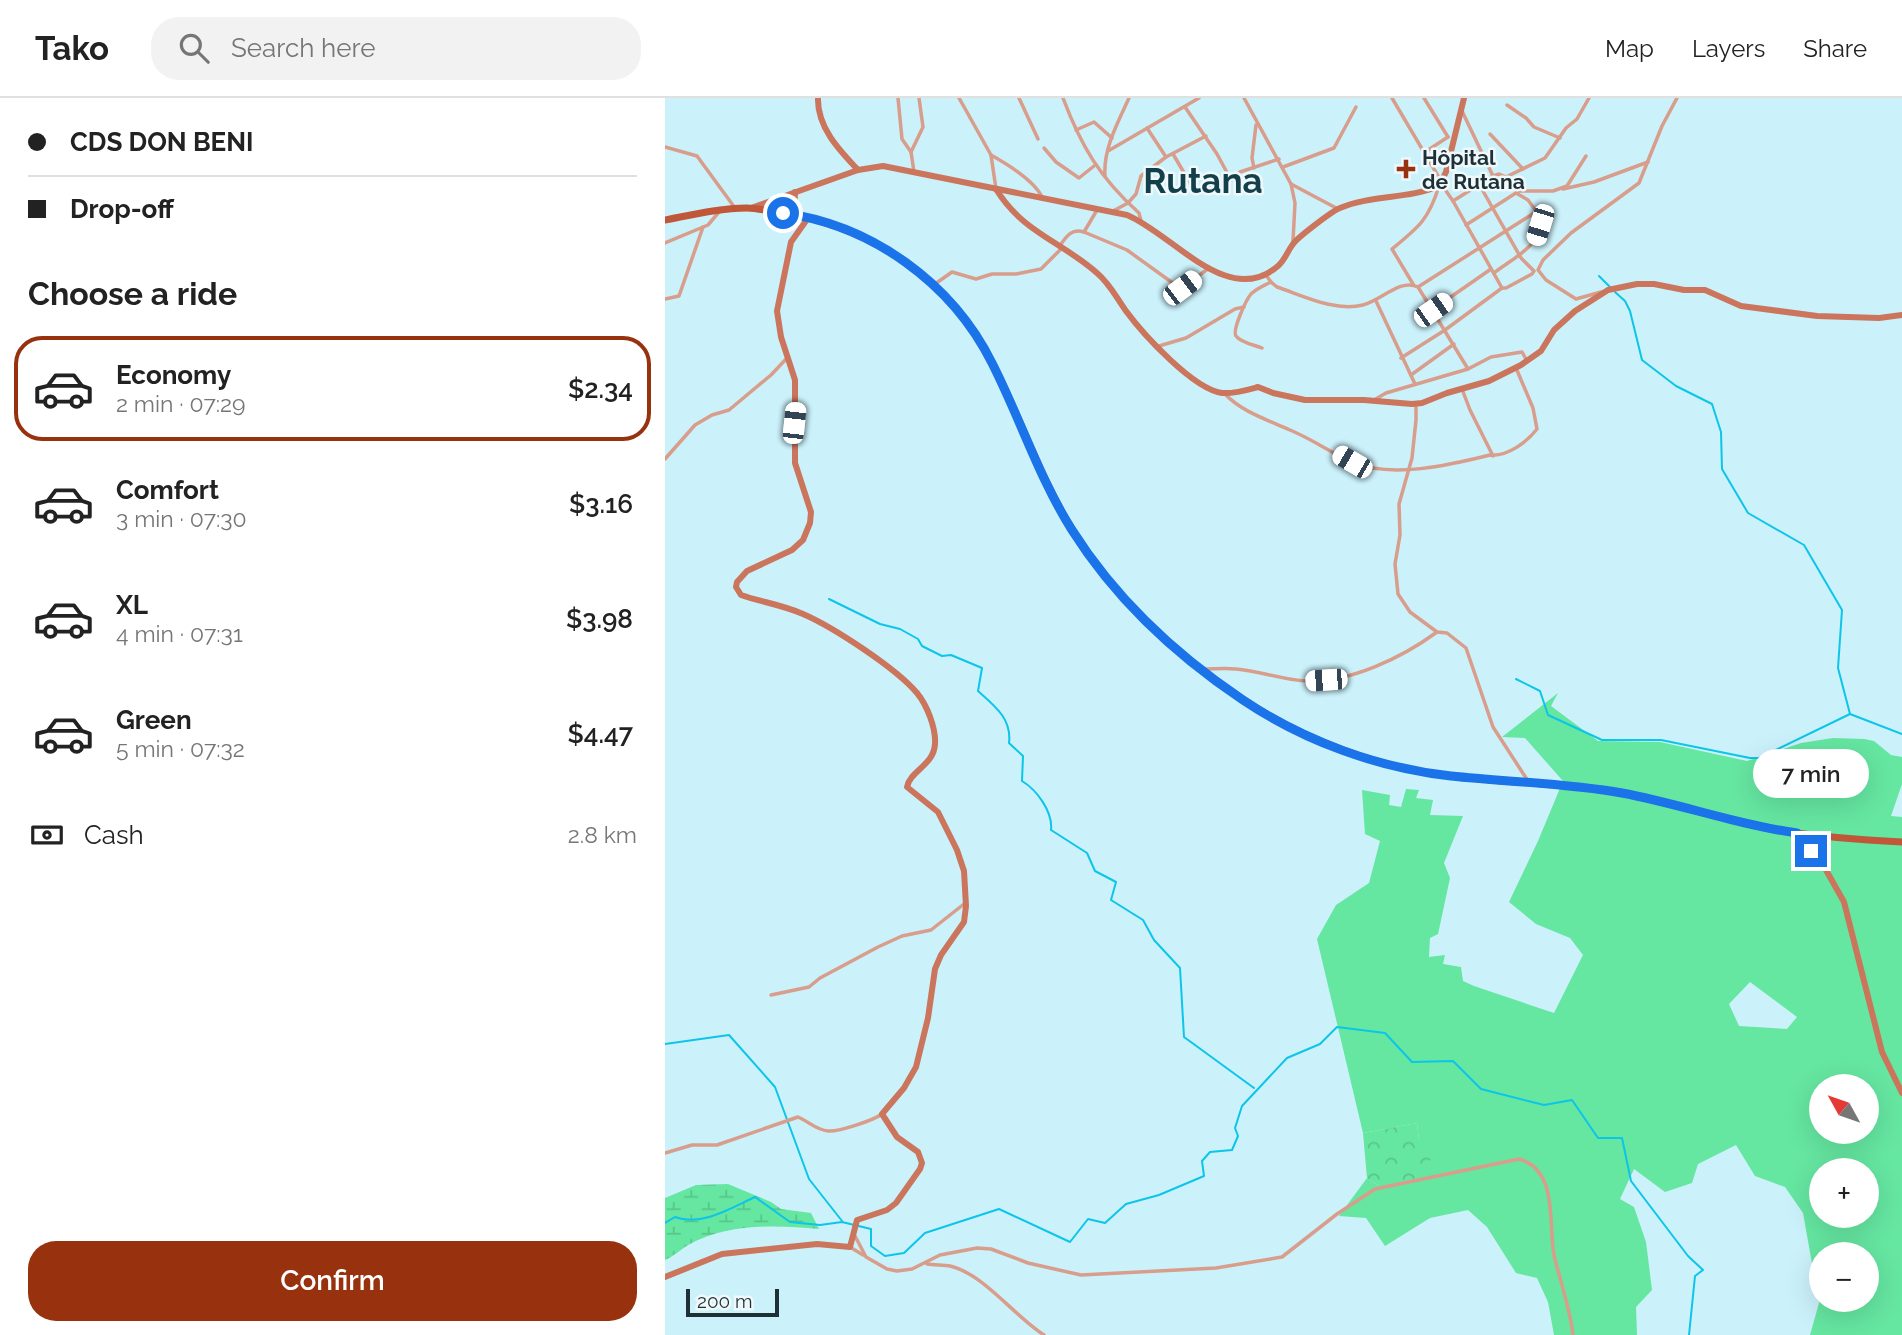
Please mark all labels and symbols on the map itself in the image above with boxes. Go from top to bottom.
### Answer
place label: Hôpital de Rutana [1422,145,1525,194]
marker: Hôpital de Rutana [1396,159,1416,179]
district label: Rutana [1143,160,1263,201]
route start [767,197,799,229]
car [1524,202,1557,248]
car [1159,267,1206,309]
car [1410,289,1457,331]
car [782,401,807,445]
car [1329,442,1376,482]
car [1305,668,1348,692]
callout: 7 min [1753,750,1869,798]
route end [1795,835,1827,867]
north arrow [1809,1074,1879,1144]
scale bar [686,1286,779,1318]

